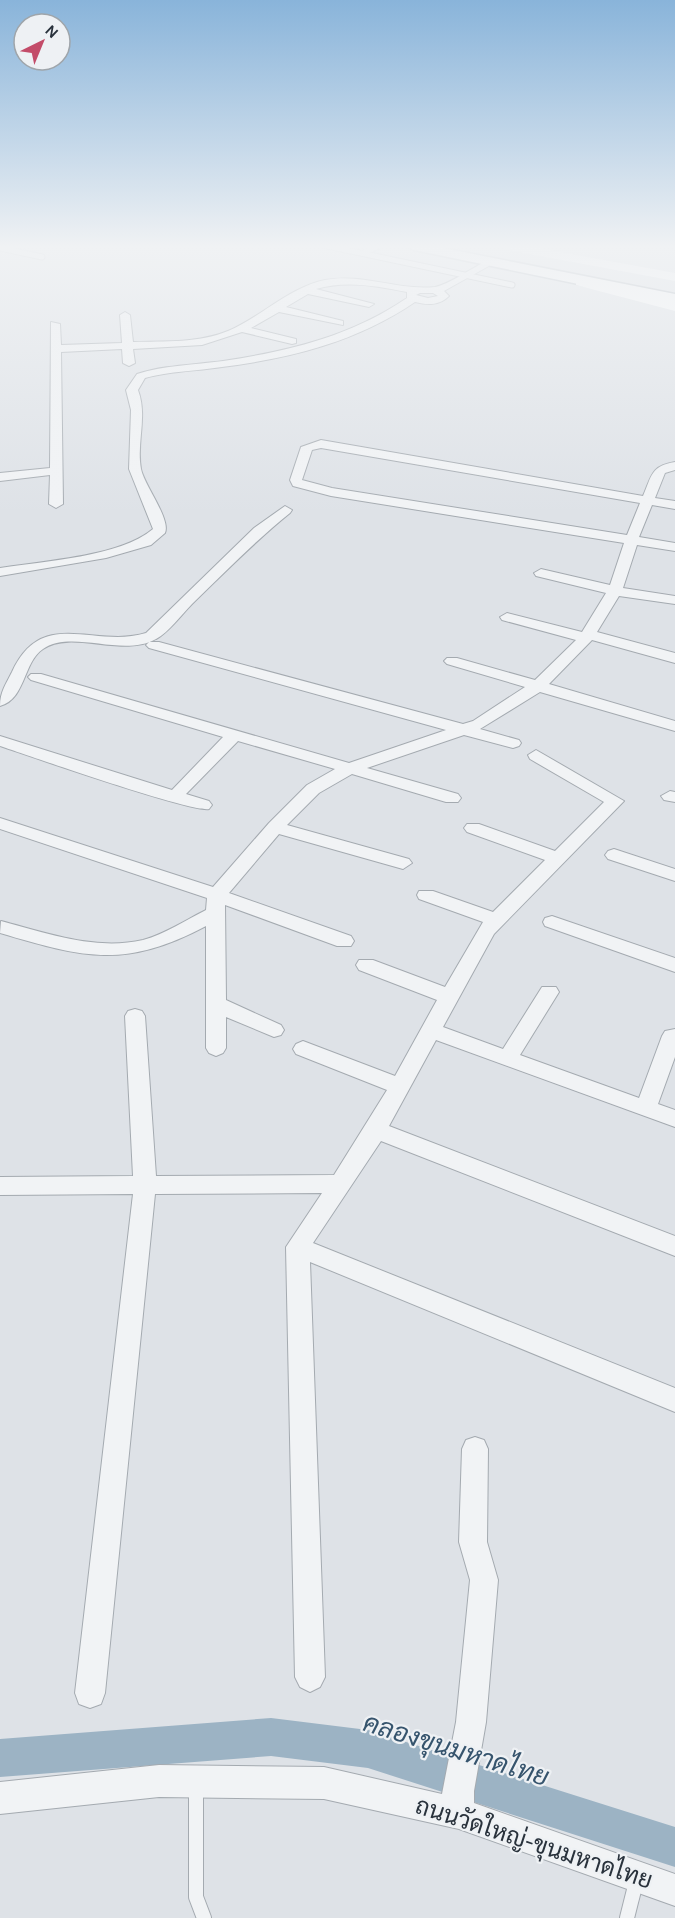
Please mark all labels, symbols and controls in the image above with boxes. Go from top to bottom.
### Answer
north arrow [12,12,72,72]
text: N [41,21,63,42]
water label: คลองขุนมหาดไทย [359,1706,553,1795]
street label: ถนนวัดใหญ่-ขุนมหาดไทย [411,1789,657,1897]

